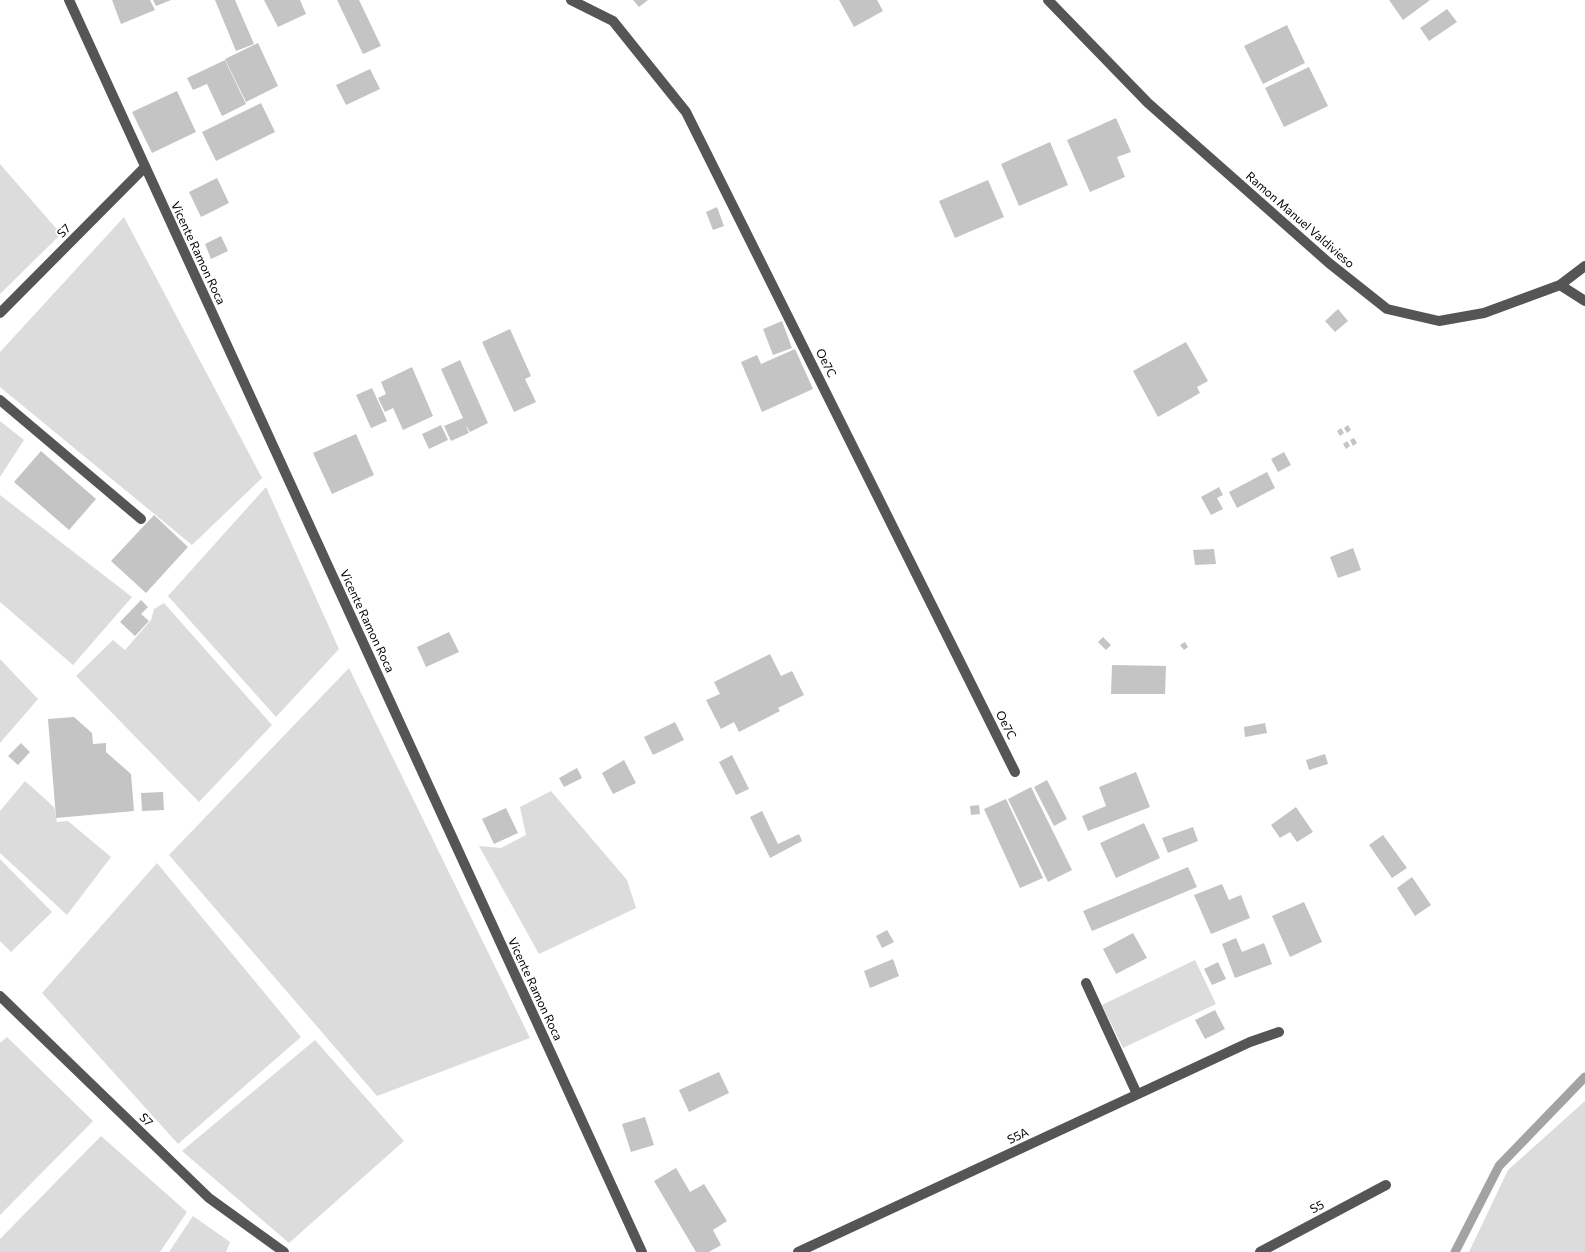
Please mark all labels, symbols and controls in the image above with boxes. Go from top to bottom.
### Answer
street label: Ramon Manuel Valdivieso [1243,169,1357,271]
street label: Vicente Ramon Roca [168,199,228,307]
street label: S7 [54,221,74,241]
street label: Oe7C [813,346,839,380]
street label: Vicente Ramon Roca [337,567,397,675]
street label: Oe7C [993,708,1019,742]
street label: Vicente Ramon Roca [505,935,565,1043]
street label: S7 [136,1110,156,1130]
street label: S5A [1005,1125,1031,1147]
street label: S5 [1307,1197,1327,1217]

